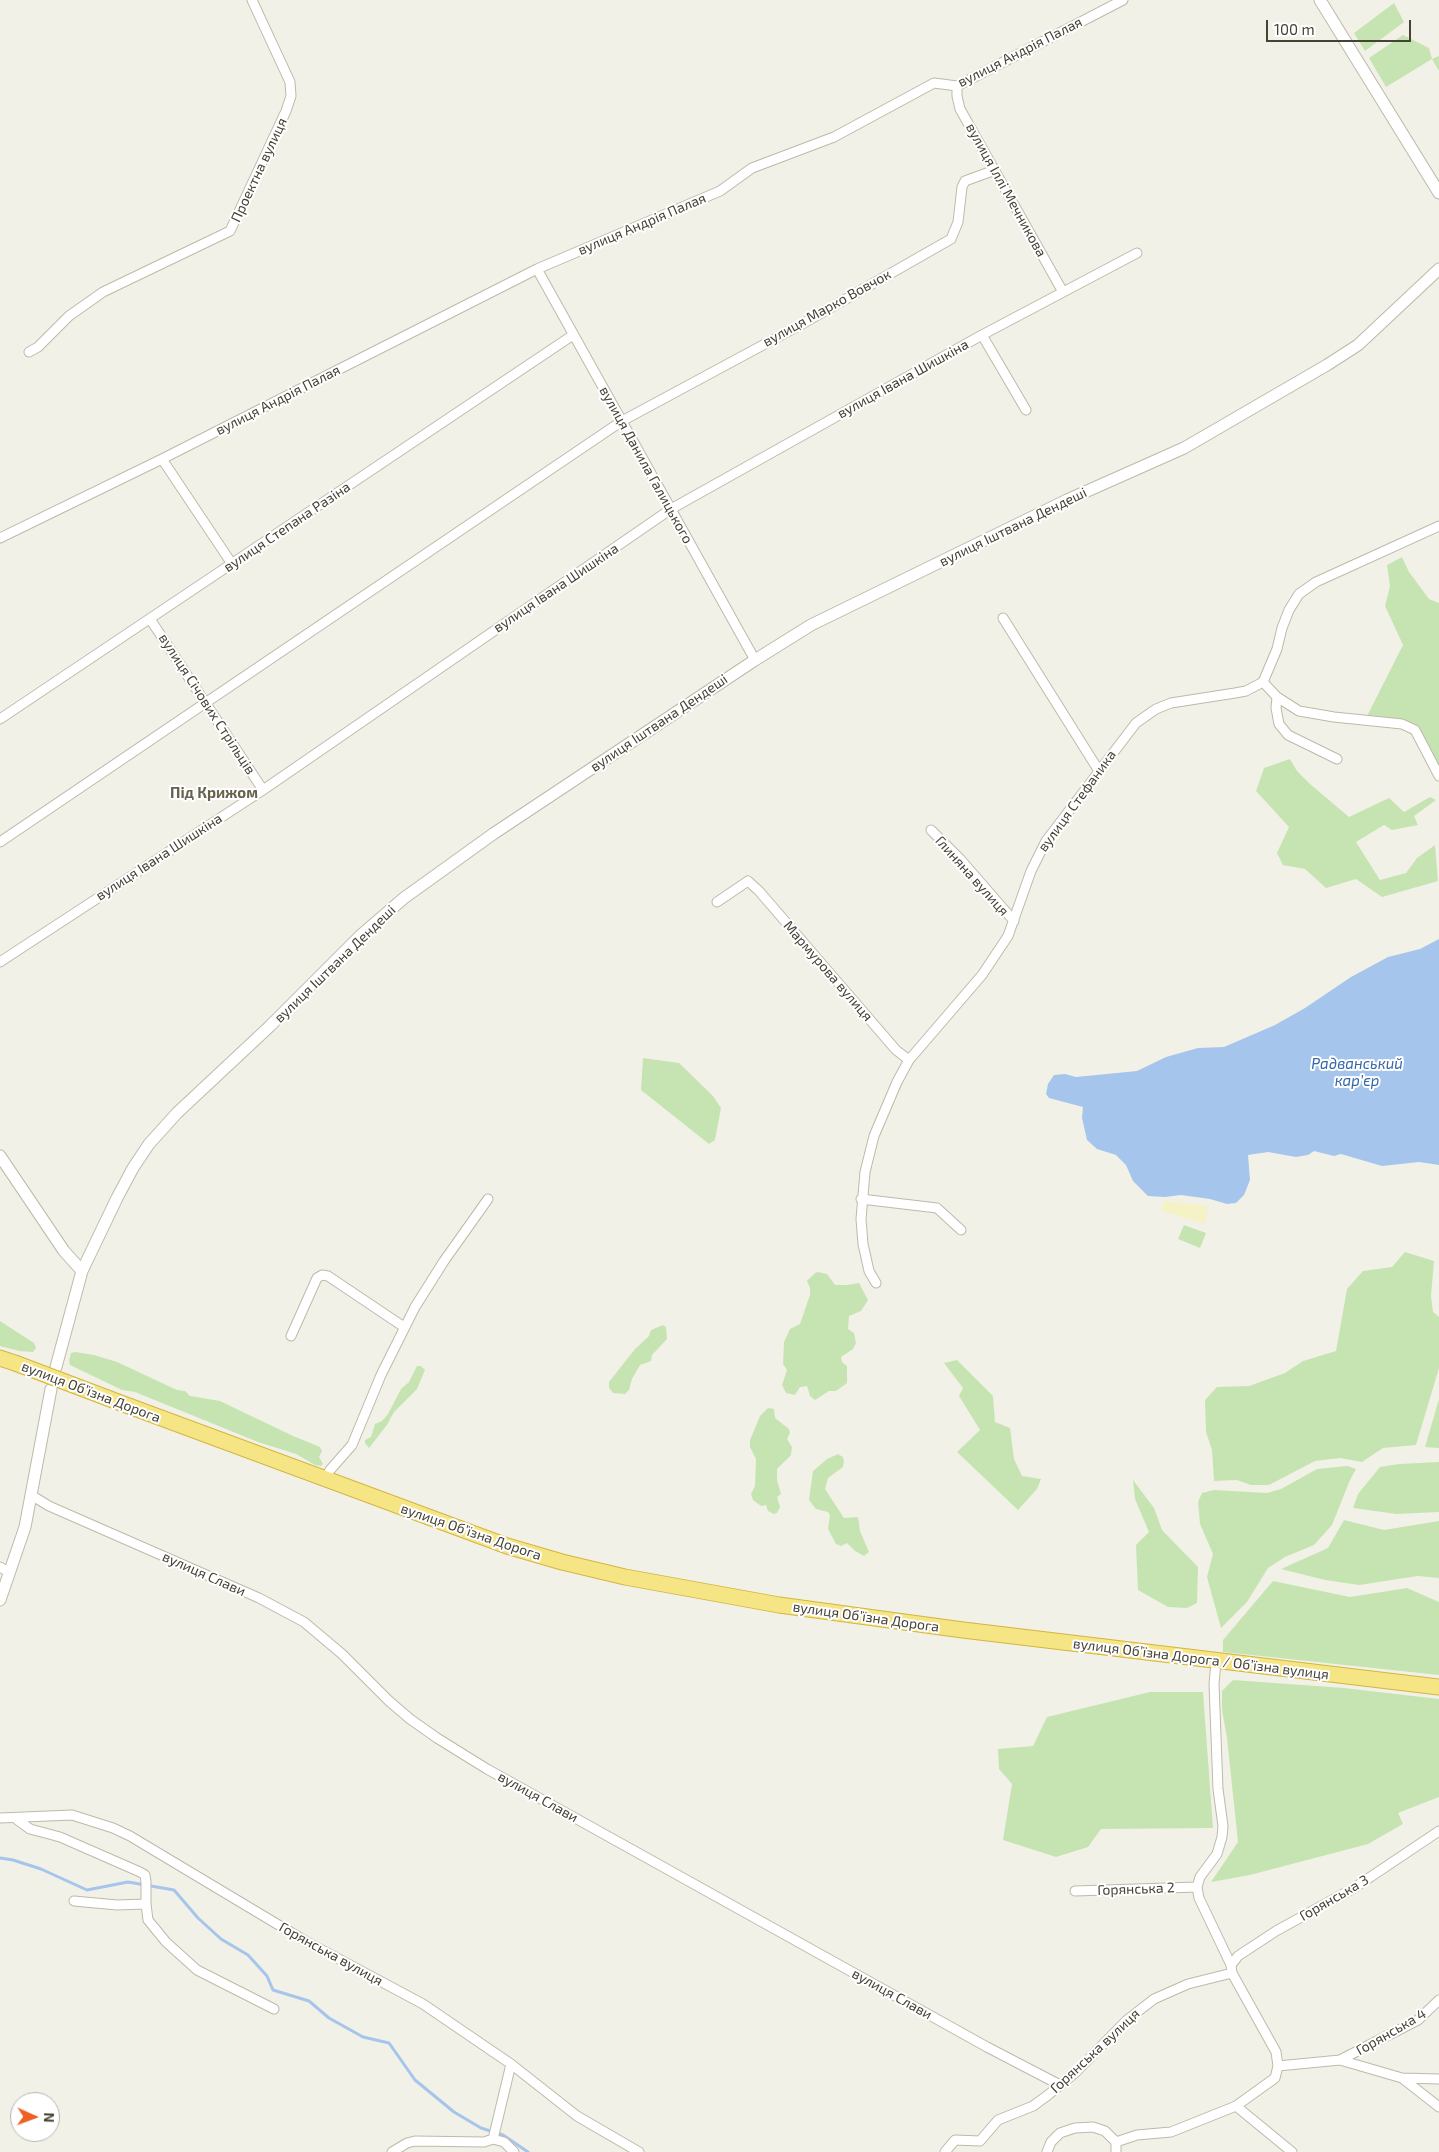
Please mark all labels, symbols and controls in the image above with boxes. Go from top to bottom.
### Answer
scale bar [1269,10,1414,42]
street label: вулиця Андрія Палая [955,13,1085,91]
text: 100 m [1274,20,1315,38]
street label: Проектна вулиця [227,115,291,225]
street label: вулиця Іллі Мечникова [962,120,1050,260]
street label: вулиця Андрія Палая [575,189,709,259]
street label: вулиця Марко Вовчок [760,266,894,350]
street label: вулиця Івана Шишкіна [835,336,971,422]
street label: вулиця Андрія Палая [213,361,343,439]
street label: вулиця Данила Галицького [596,383,696,547]
street label: вулиця Степана Разіна [220,478,354,576]
street label: вулиця Іштвана Дендеші [937,484,1089,570]
street label: вулиця Івана Шишкіна [490,540,622,636]
street label: вулиця Січових Стрільців [155,630,259,778]
street label: вулиця Іштвана Дендеші [587,671,731,775]
street label: вулиця Стефаника [1035,747,1119,855]
district label: Під Крижом [170,784,258,802]
street label: вулиця Івана Шишкіна [93,810,225,904]
street label: Глиняна вулиця [932,832,1012,920]
street label: вулиця Іштвана Дендеші [271,902,399,1026]
street label: Мармурова вулиця [780,917,876,1025]
water label: Радванський карʼєр [1311,1055,1403,1090]
street label: вулиця Обʼїзна Дорога [19,1358,163,1426]
street label: вулиця Обʼїзна Дорога [398,1500,544,1564]
street label: вулиця Слави [160,1548,248,1600]
street label: вулиця Обʼїзна Дорога [792,1598,940,1636]
street label: вулиця Обʼїзна Дорога / Обʼїзна вулиця [1072,1635,1330,1683]
street label: вулиця Слави [495,1768,581,1826]
street label: Горянська 3 [1296,1871,1372,1925]
street label: Горянська 2 [1097,1879,1175,1899]
street label: Горянська вулиця [276,1919,386,1989]
street label: вулиця Слави [849,1965,935,2023]
street label: Горянська вулиця [1047,2005,1143,2097]
street label: Горянська 4 [1353,2005,1429,2059]
north arrow [10,2092,60,2142]
text: N [41,2112,58,2123]

